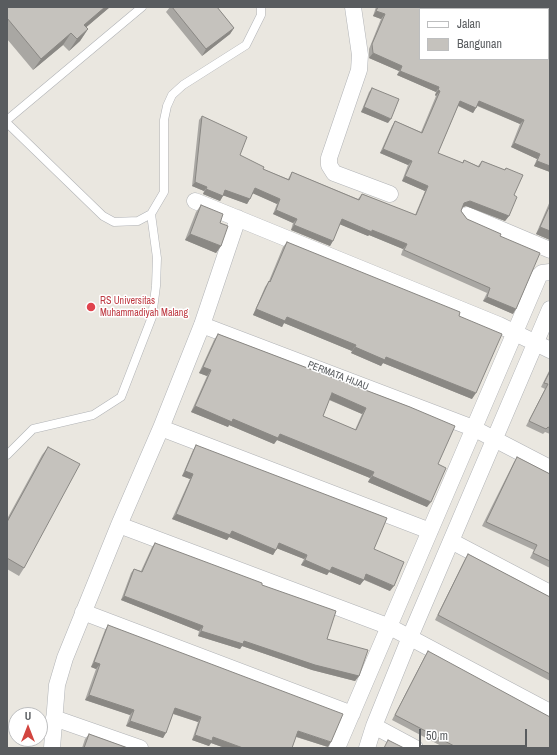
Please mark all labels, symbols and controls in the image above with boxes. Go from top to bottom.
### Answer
legend [419,8,549,60]
text: Jalan [457,16,481,32]
text: Bangunan [457,36,502,52]
place label: RS Universitas Muhammadiyah Malang [100,295,188,318]
marker: RS Universitas Muhammadiyah Malang [85,301,97,313]
street label: PERMATA HIJAU [306,359,370,393]
north arrow [8,707,48,747]
text: U [25,709,31,723]
scale bar [421,721,529,747]
text: 50 m [426,728,448,744]

